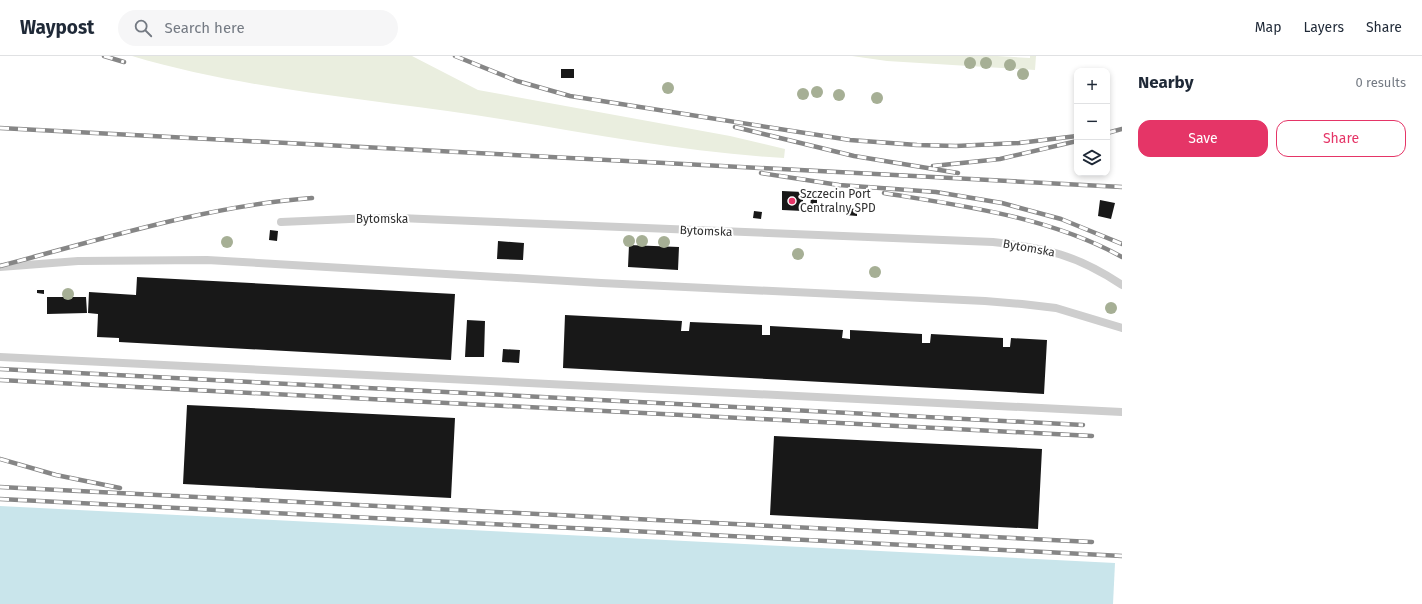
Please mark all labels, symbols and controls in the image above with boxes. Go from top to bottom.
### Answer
search box [118,10,398,46]
text: Waypost [20,16,94,39]
icon: search [132,17,154,39]
text: Search here [164,19,245,37]
text: Map [1255,19,1281,36]
text: Layers [1303,19,1344,36]
text: Share [1366,19,1402,36]
map controls [1074,68,1110,176]
button: + [1074,68,1110,104]
text: Nearby [1138,72,1193,93]
text: 0 results [1355,75,1406,90]
button: − [1074,104,1110,140]
button: Save [1138,120,1268,157]
button: Share [1276,120,1406,157]
button: layers [1074,140,1110,176]
place label: Szczecin Port Centralny SPD [800,187,876,215]
marker: Szczecin Port Centralny SPD [787,196,797,206]
street label: Bytomska [356,212,408,226]
street label: Bytomska [679,223,733,239]
street label: Bytomska [1002,237,1056,259]

